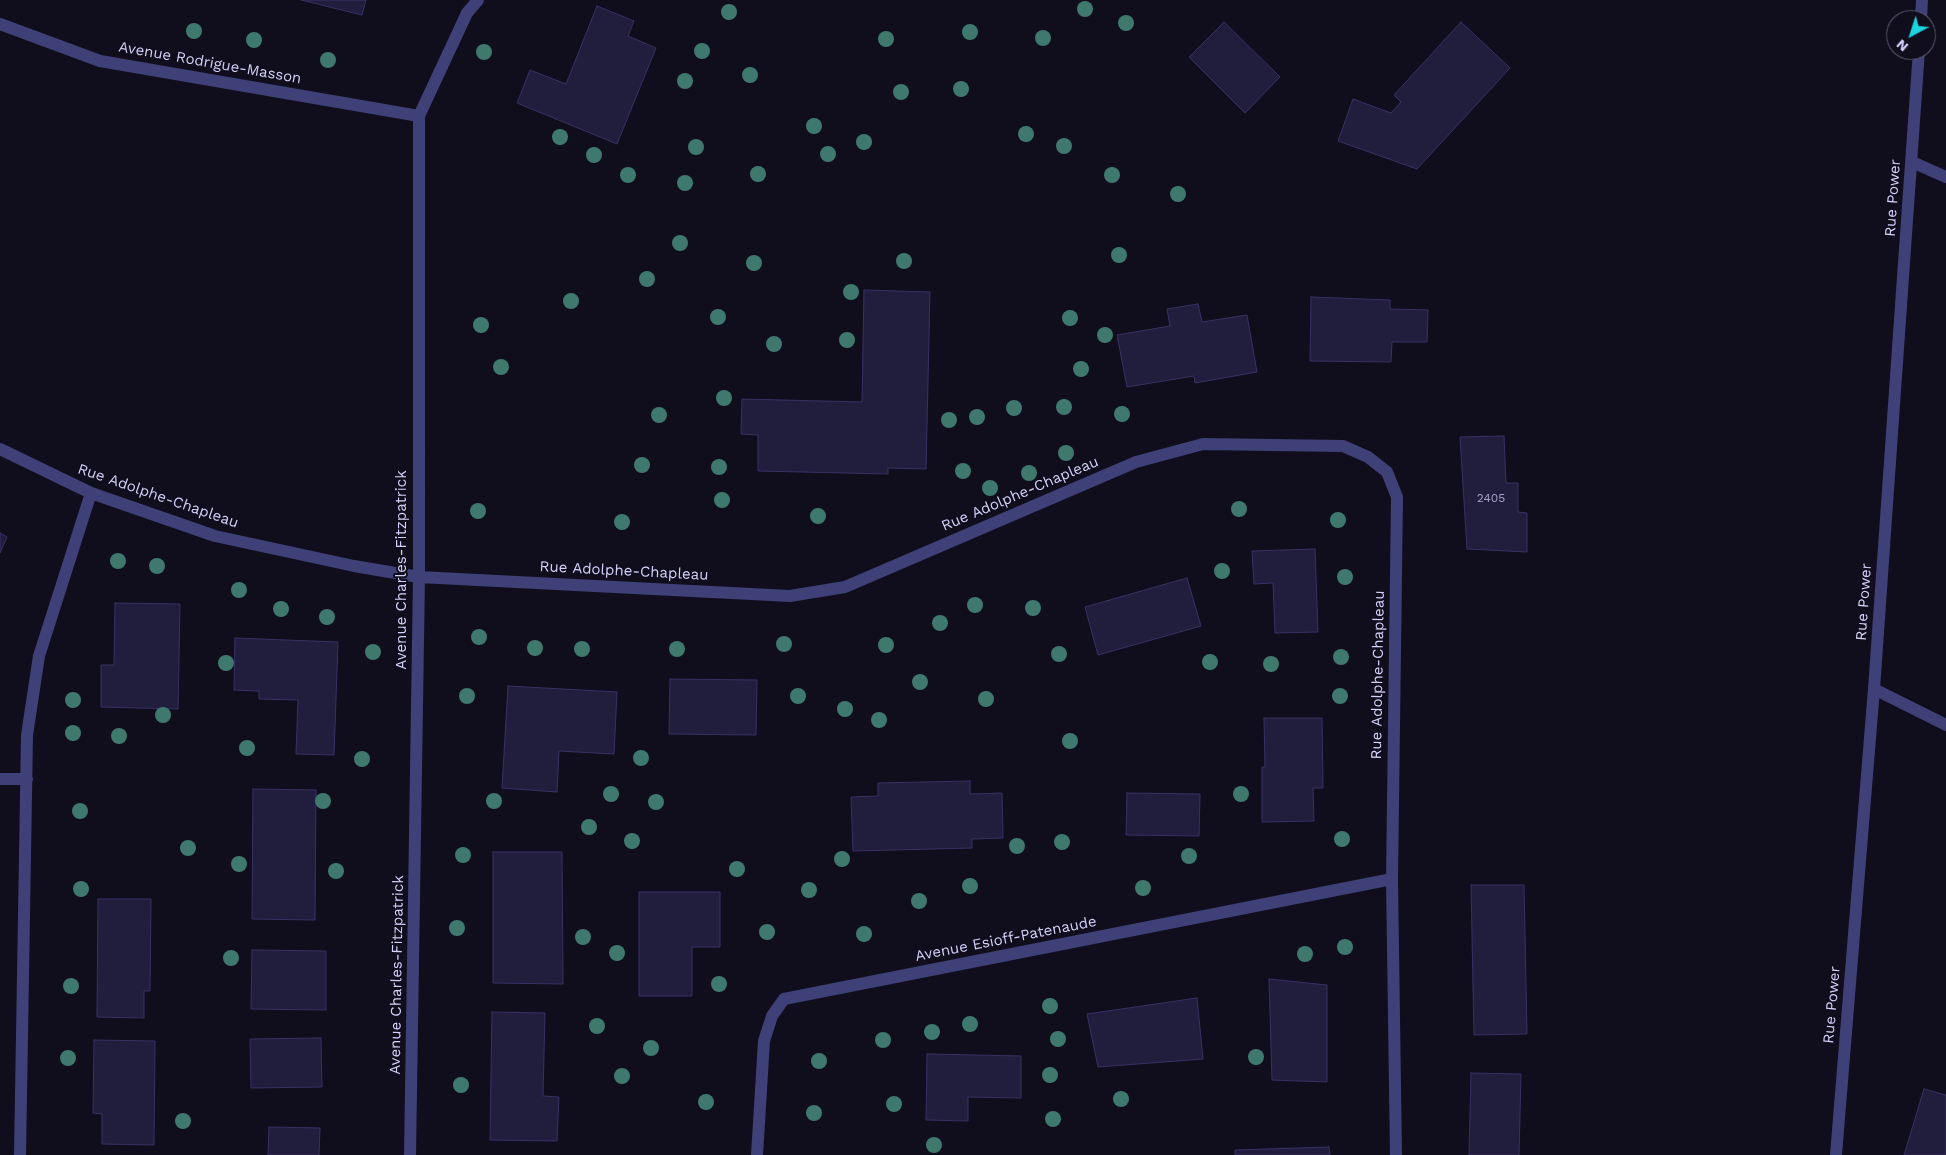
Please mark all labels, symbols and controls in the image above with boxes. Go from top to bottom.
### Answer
north arrow [1886,10,1936,60]
text: N [1893,36,1911,55]
street label: Avenue Rodrigue-Masson [117,38,303,88]
street label: Rue Power [1881,159,1905,237]
street label: Rue Adolphe-Chapleau [939,453,1101,535]
street label: Rue Adolphe-Chapleau [75,460,241,532]
street label: Avenue Charles-Fitzpatrick [393,470,411,670]
house number: 2405 [1477,491,1505,505]
street label: Rue Adolphe-Chapleau [539,558,709,584]
street label: Rue Power [1852,563,1876,641]
street label: Rue Adolphe-Chapleau [1368,590,1388,760]
street label: Avenue Charles-Fitzpatrick [386,875,408,1075]
street label: Avenue Esioff-Patenaude [914,913,1098,965]
street label: Rue Power [1820,966,1844,1044]

